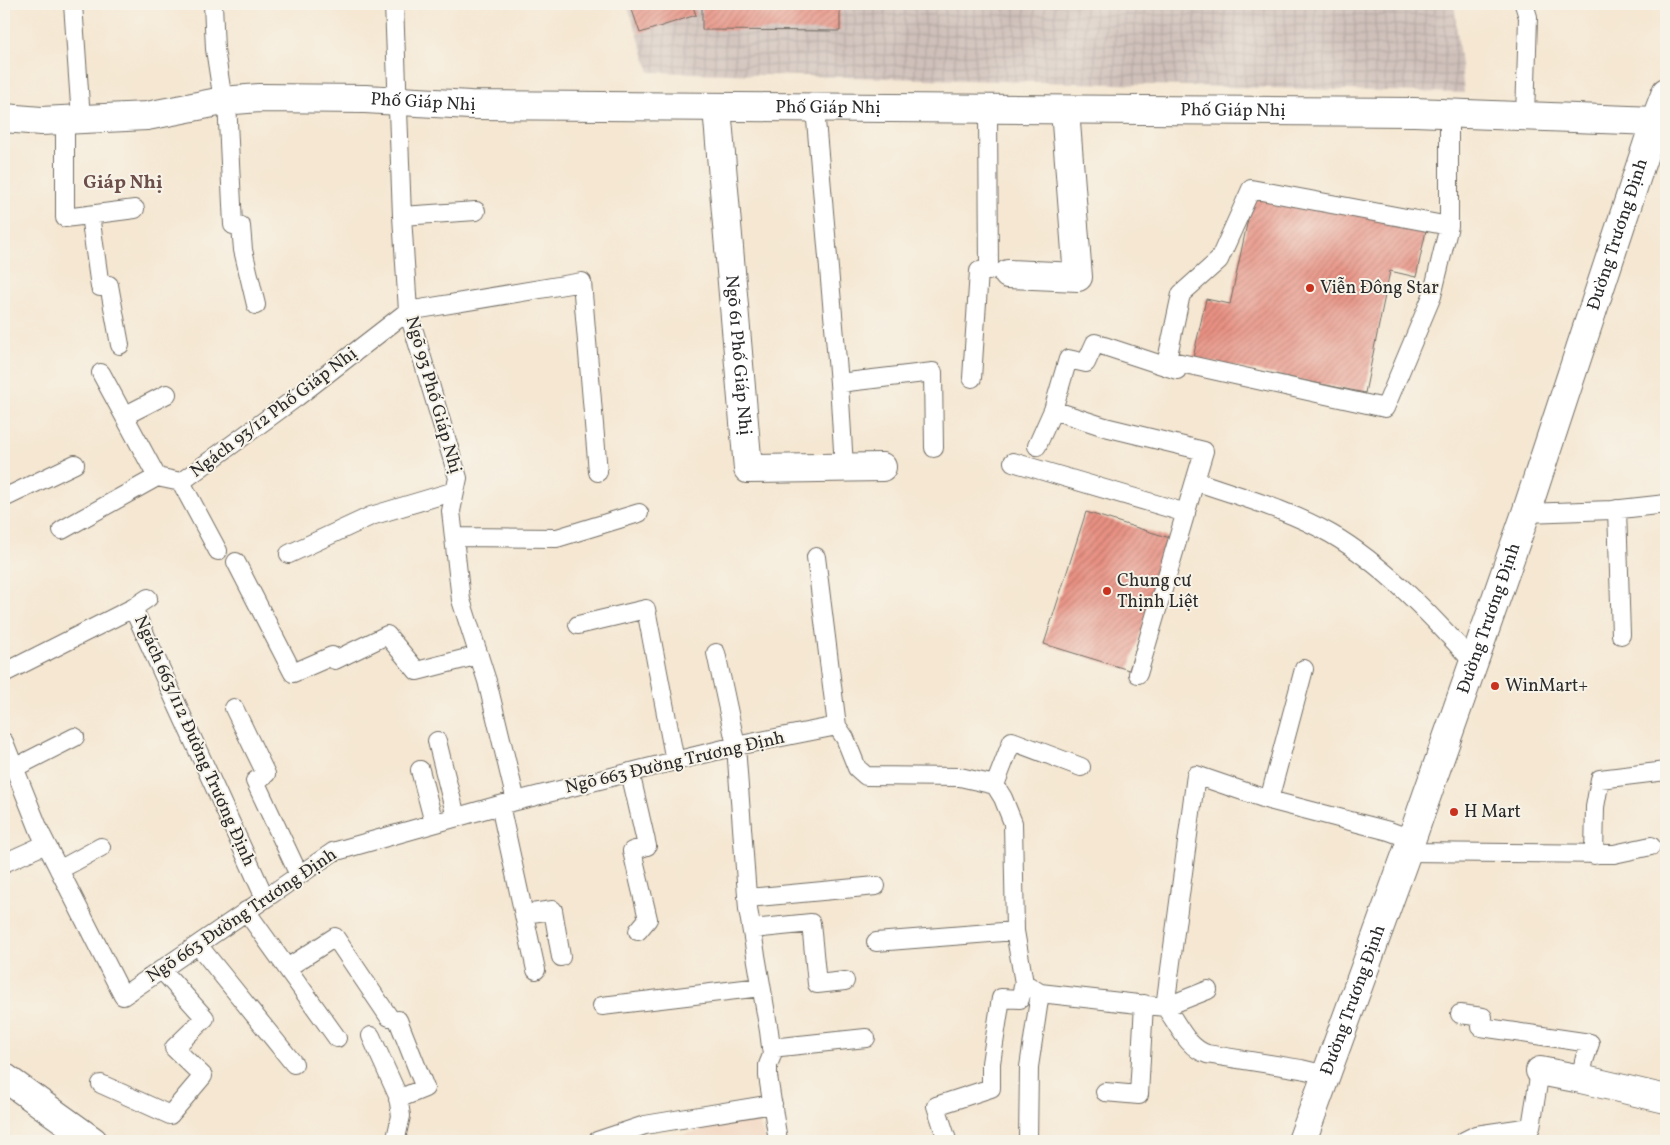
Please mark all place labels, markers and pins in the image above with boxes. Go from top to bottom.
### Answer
place label: Viễn Đông Star [1320,276,1439,301]
marker: Viễn Đông Star [1304,282,1316,294]
place label: Chung cư Thịnh Liệt [1117,569,1199,615]
marker: Chung cư Thịnh Liệt [1101,585,1113,597]
place label: WinMart+ [1505,674,1588,699]
marker: WinMart+ [1489,680,1501,692]
place label: H Mart [1464,800,1521,825]
marker: H Mart [1448,806,1460,818]

